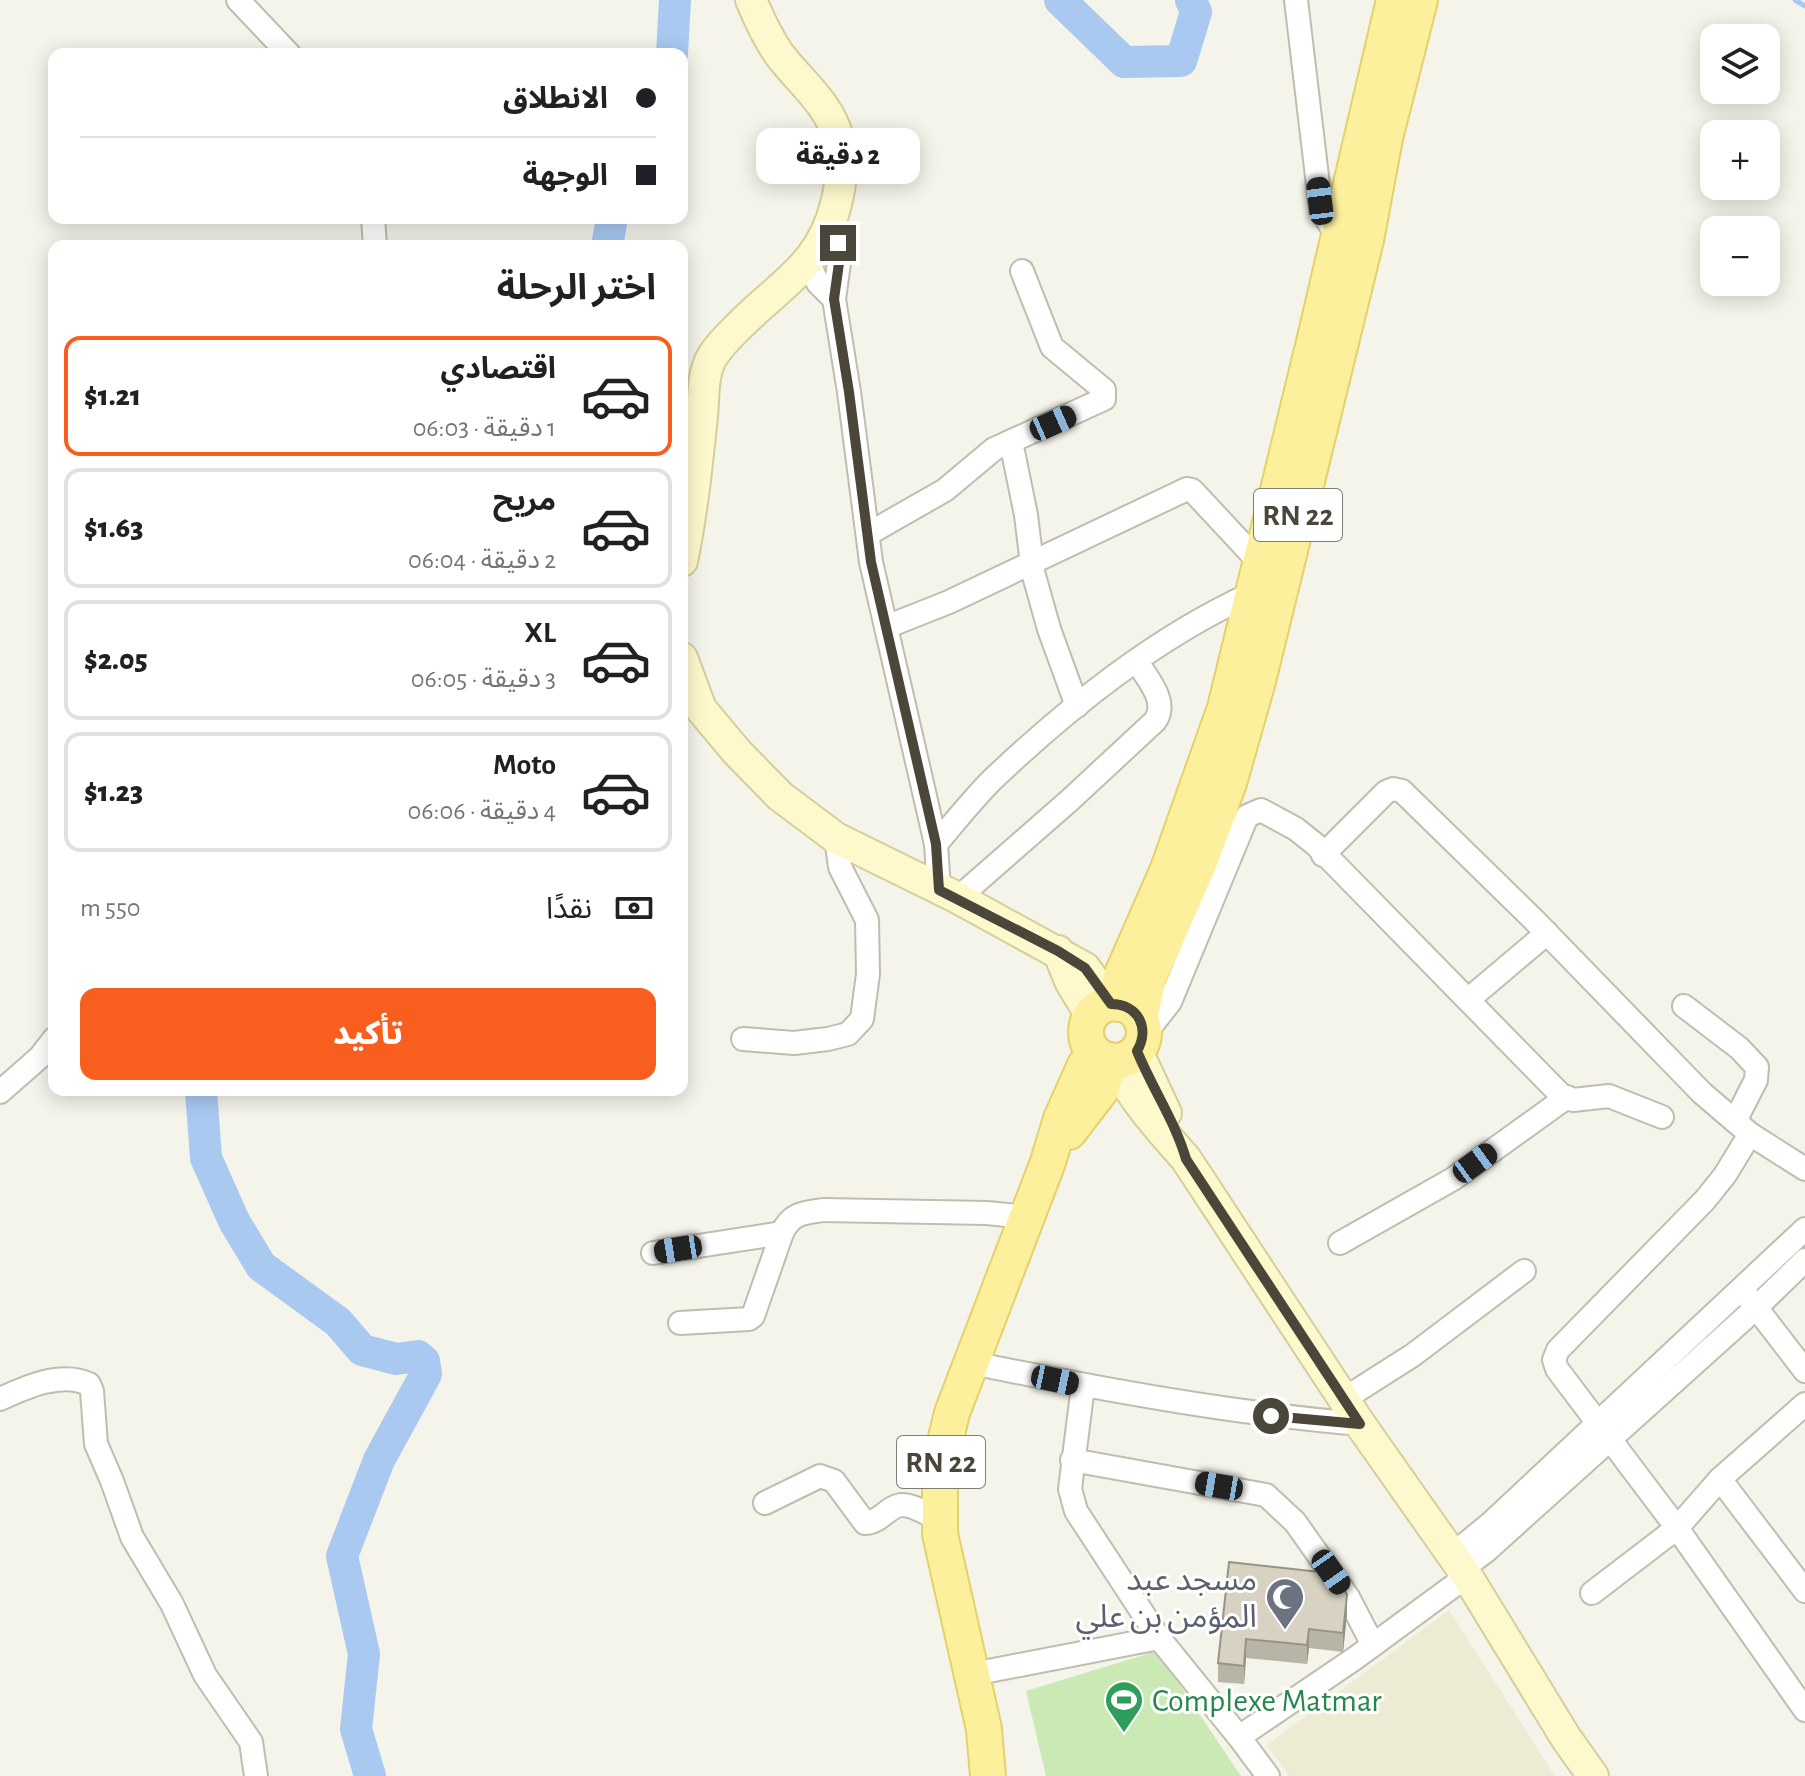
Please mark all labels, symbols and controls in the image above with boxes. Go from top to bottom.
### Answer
map controls [1700,24,1780,296]
button: layers [1700,24,1780,104]
text: الانطلاق [503,84,608,114]
button: + [1700,120,1780,200]
callout: 2 دقيقة [756,127,920,183]
text: 2 دقيقة [796,143,880,169]
text: الوجهة [523,161,608,191]
car [1305,176,1335,226]
button: − [1700,216,1780,296]
route end [820,225,856,261]
text: اختر الرحلة [497,270,656,306]
text: اقتصادي [441,354,556,384]
icon: car [580,360,652,432]
text: $1.21 [84,381,141,411]
car [1026,402,1080,444]
text: 1 دقيقة · 06:03 [413,415,556,441]
text: مريح [493,486,556,516]
road number: RN 22 [1254,489,1342,541]
icon: car [580,492,652,564]
text: $1.63 [84,513,144,543]
text: 2 دقيقة · 06:04 [408,547,556,573]
text: XL [524,618,556,648]
icon: car [580,624,652,696]
text: $2.05 [84,645,148,675]
text: 3 دقيقة · 06:05 [411,666,556,692]
text: Moto [493,750,556,780]
icon: car [580,756,652,828]
text: $1.23 [84,777,143,807]
text: 4 دقيقة · 06:06 [408,798,556,824]
icon: cash [612,886,656,930]
text: نقدًا [546,894,592,924]
text: 550 m [80,895,141,921]
button: تأكيد [80,988,656,1080]
car [1449,1139,1501,1187]
car [652,1233,704,1265]
car [1029,1363,1081,1397]
route start [1253,1398,1289,1434]
road number: RN 22 [897,1436,985,1488]
car [1193,1470,1245,1502]
car [1307,1545,1355,1599]
place label: مسجد عبد المؤمن بن علي [1076,1564,1257,1640]
mosque icon: مسجد عبد المؤمن بن علي [1264,1576,1306,1631]
sports icon: Complexe Matmar [1103,1679,1145,1734]
place label: Complexe Matmar [1152,1685,1382,1717]

